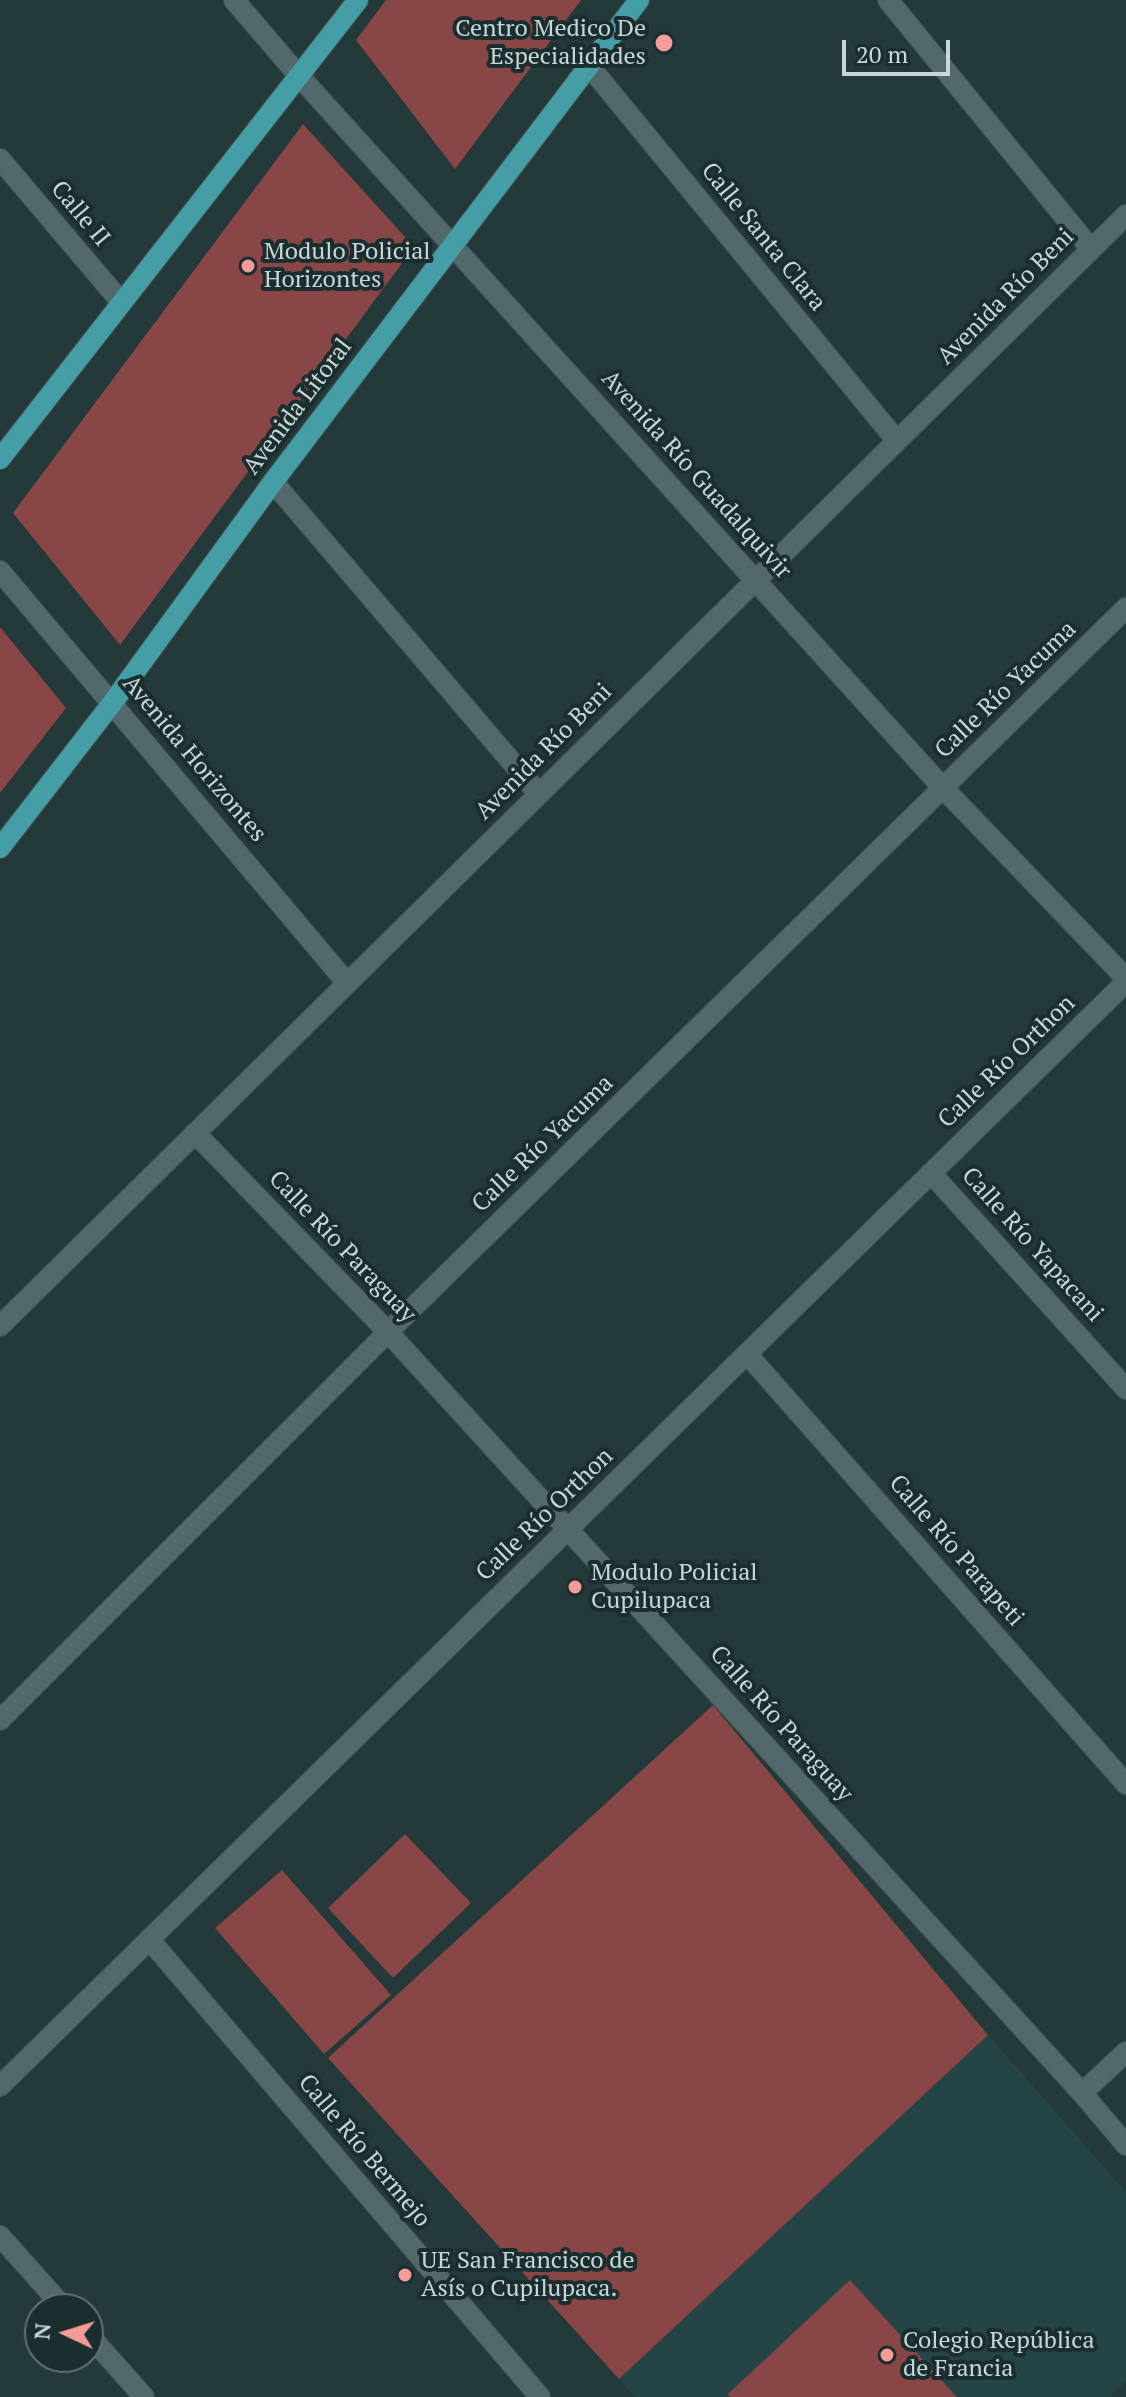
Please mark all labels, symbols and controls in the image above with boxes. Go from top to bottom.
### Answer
place label: Centro Medico De Especialidades [455,15,646,71]
scale bar [846,24,954,74]
marker: Centro Medico De Especialidades [653,32,675,54]
text: 20 m [856,38,908,70]
street label: Calle Santa Clara [694,157,832,317]
street label: Calle II [44,175,116,253]
street label: Avenida Río Beni [932,223,1080,371]
place label: Modulo Policial Horizontes [264,238,431,294]
marker: Modulo Policial Horizontes [239,257,257,275]
street label: Avenida Litoral [238,334,358,480]
street label: Avenida Río Guadalquivir [595,365,797,585]
street label: Calle Río Yacuma [929,615,1083,765]
street label: Avenida Horizontes [116,670,272,848]
street label: Avenida Río Beni [470,678,618,826]
street label: Calle Río Orthon [933,989,1081,1135]
street label: Calle Río Yacuma [466,1069,620,1219]
street label: Calle Río Yapacani [955,1162,1109,1328]
street label: Calle Río Paraguay [262,1165,422,1329]
street label: Calle Río Orthon [471,1442,619,1588]
street label: Calle Río Parapeti [882,1469,1030,1633]
place label: Modulo Policial Cupilupaca [591,1559,758,1615]
marker: Modulo Policial Cupilupaca [566,1578,584,1596]
street label: Calle Río Paraguay [703,1640,859,1808]
street label: Calle Río Bermejo [292,2069,436,2233]
place label: UE San Francisco de Asís o Cupilupaca. [421,2247,635,2303]
marker: UE San Francisco de Asís o Cupilupaca. [396,2266,414,2284]
north arrow [24,2293,104,2373]
text: N [27,2322,57,2341]
place label: Colegio República de Francia [903,2327,1094,2383]
marker: Colegio República de Francia [878,2346,896,2364]

